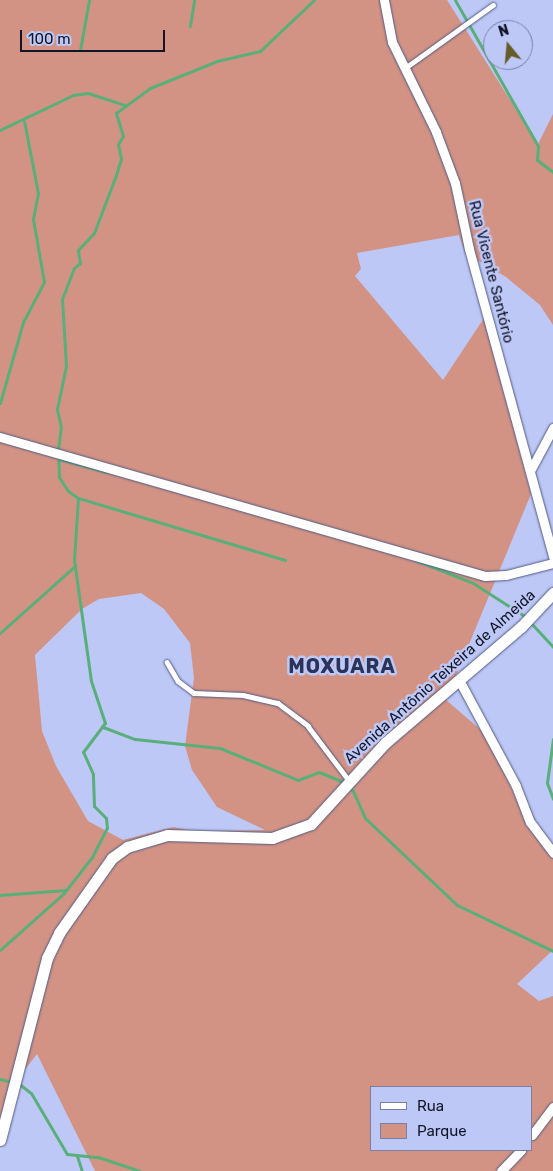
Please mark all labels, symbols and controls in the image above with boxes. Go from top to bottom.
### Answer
scale bar [22,20,168,52]
north arrow [483,20,533,70]
text: N [496,22,511,41]
text: 100 m [28,30,70,48]
street label: Rua Vicente Santório [465,199,517,345]
street label: Avenida Antônio Teixeira de Almeida [340,586,540,768]
district label: MOXUARA [287,654,397,678]
legend [370,1086,533,1151]
text: Rua [417,1097,444,1115]
text: Parque [417,1122,467,1140]

